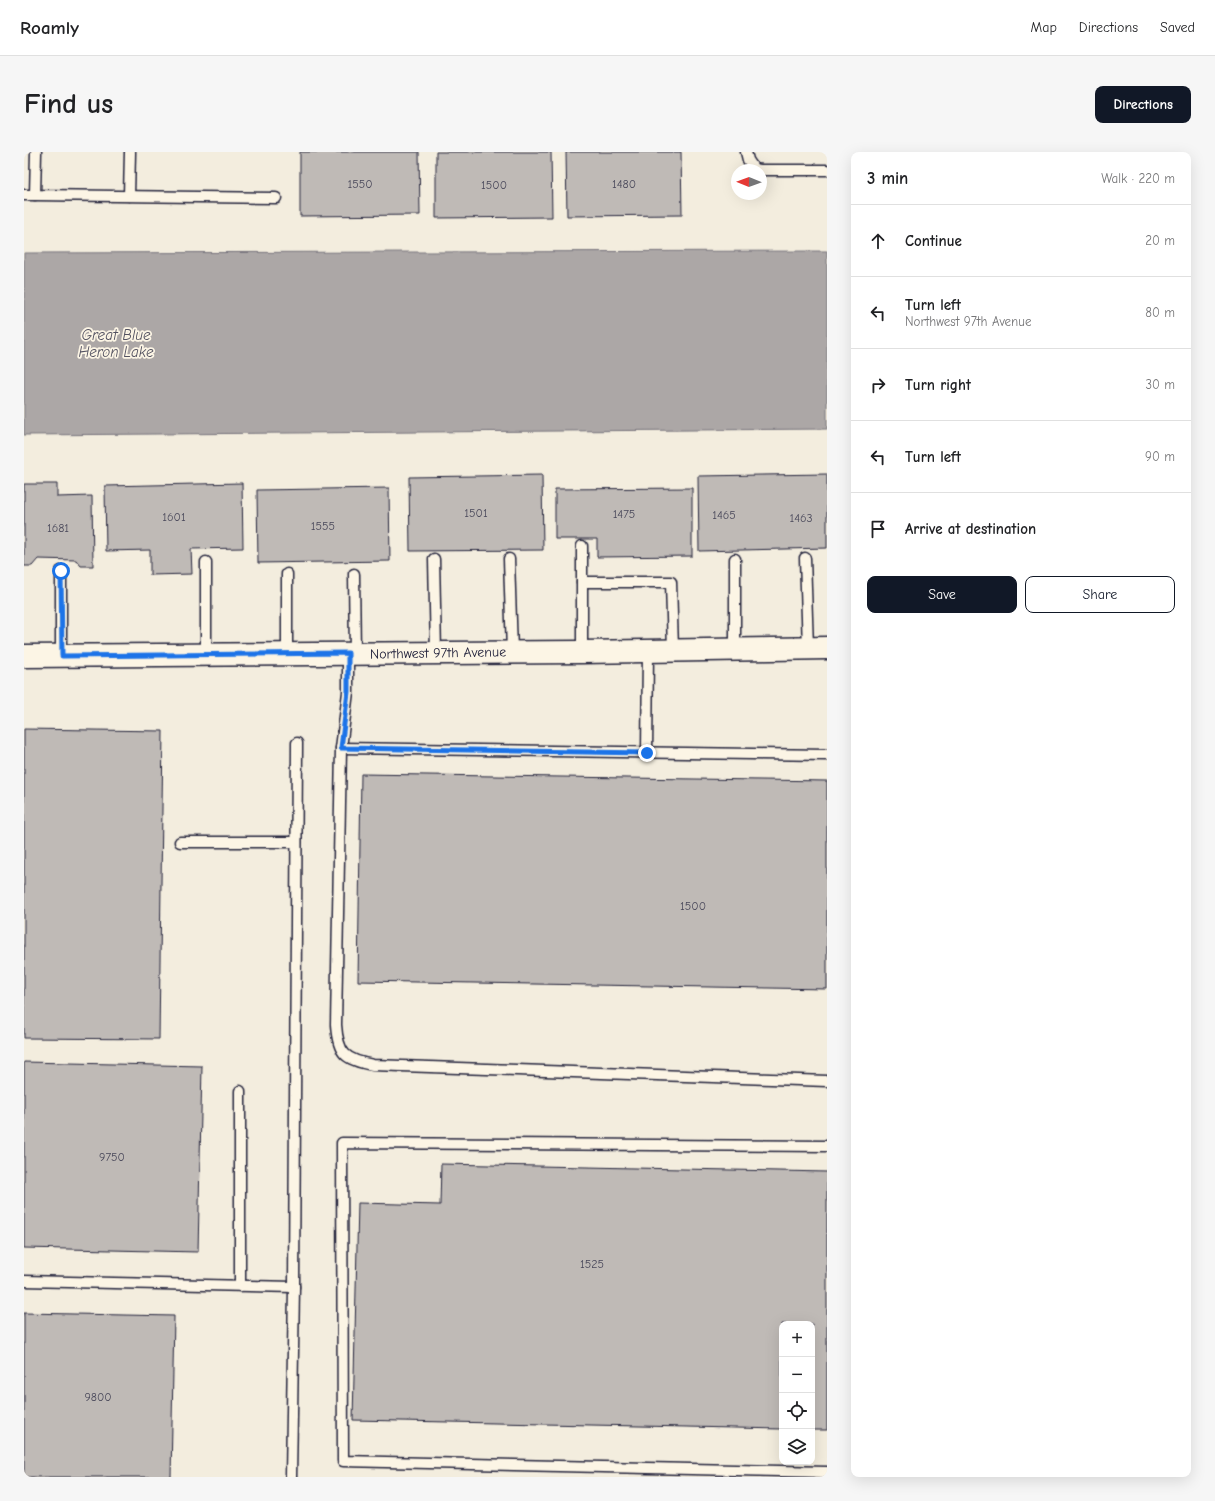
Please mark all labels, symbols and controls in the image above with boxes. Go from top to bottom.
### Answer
text: Roamly [20,17,79,39]
text: Map [1030,19,1057,36]
text: Directions [1079,19,1138,36]
text: Saved [1160,19,1195,36]
button: Directions [1095,86,1191,123]
text: Find us [24,88,113,120]
north arrow [731,164,767,200]
text: 3 min [867,169,908,188]
text: Walk · 220 m [1101,171,1175,186]
house number: 1550 [347,177,373,191]
house number: 1480 [612,177,636,191]
house number: 1500 [481,178,507,192]
icon: ahead [867,230,889,252]
text: Continue [905,232,962,250]
text: 20 m [1145,233,1175,248]
text: Turn left [905,296,961,314]
icon: left [867,302,889,324]
text: 80 m [1145,305,1175,320]
text: Northwest 97th Avenue [905,314,1031,329]
water label: Great Blue Heron Lake [78,326,154,361]
icon: right [867,374,889,396]
text: Turn right [905,376,971,394]
text: 30 m [1145,377,1175,392]
icon: left [867,446,889,468]
text: Turn left [905,448,961,466]
text: 90 m [1145,449,1175,464]
house number: 1501 [464,506,488,520]
house number: 1475 [613,507,635,521]
house number: 1465 [712,508,736,522]
house number: 1601 [162,510,186,524]
house number: 1463 [789,511,813,525]
icon: arrive [867,518,889,540]
house number: 1555 [311,519,335,533]
text: Arrive at destination [905,520,1036,538]
house number: 1681 [47,521,69,535]
route start [52,562,70,580]
button: Save [867,576,1017,613]
button: Share [1025,576,1175,613]
street label: Northwest 97th Avenue [370,643,506,663]
route end [638,744,656,762]
house number: 1500 [680,899,706,913]
house number: 9750 [99,1150,125,1164]
house number: 1525 [580,1257,604,1271]
map controls [779,1321,815,1465]
button: + [779,1321,815,1357]
button: − [779,1357,815,1393]
house number: 9800 [84,1390,112,1404]
button: locate [779,1393,815,1429]
button: layers [779,1429,815,1465]

